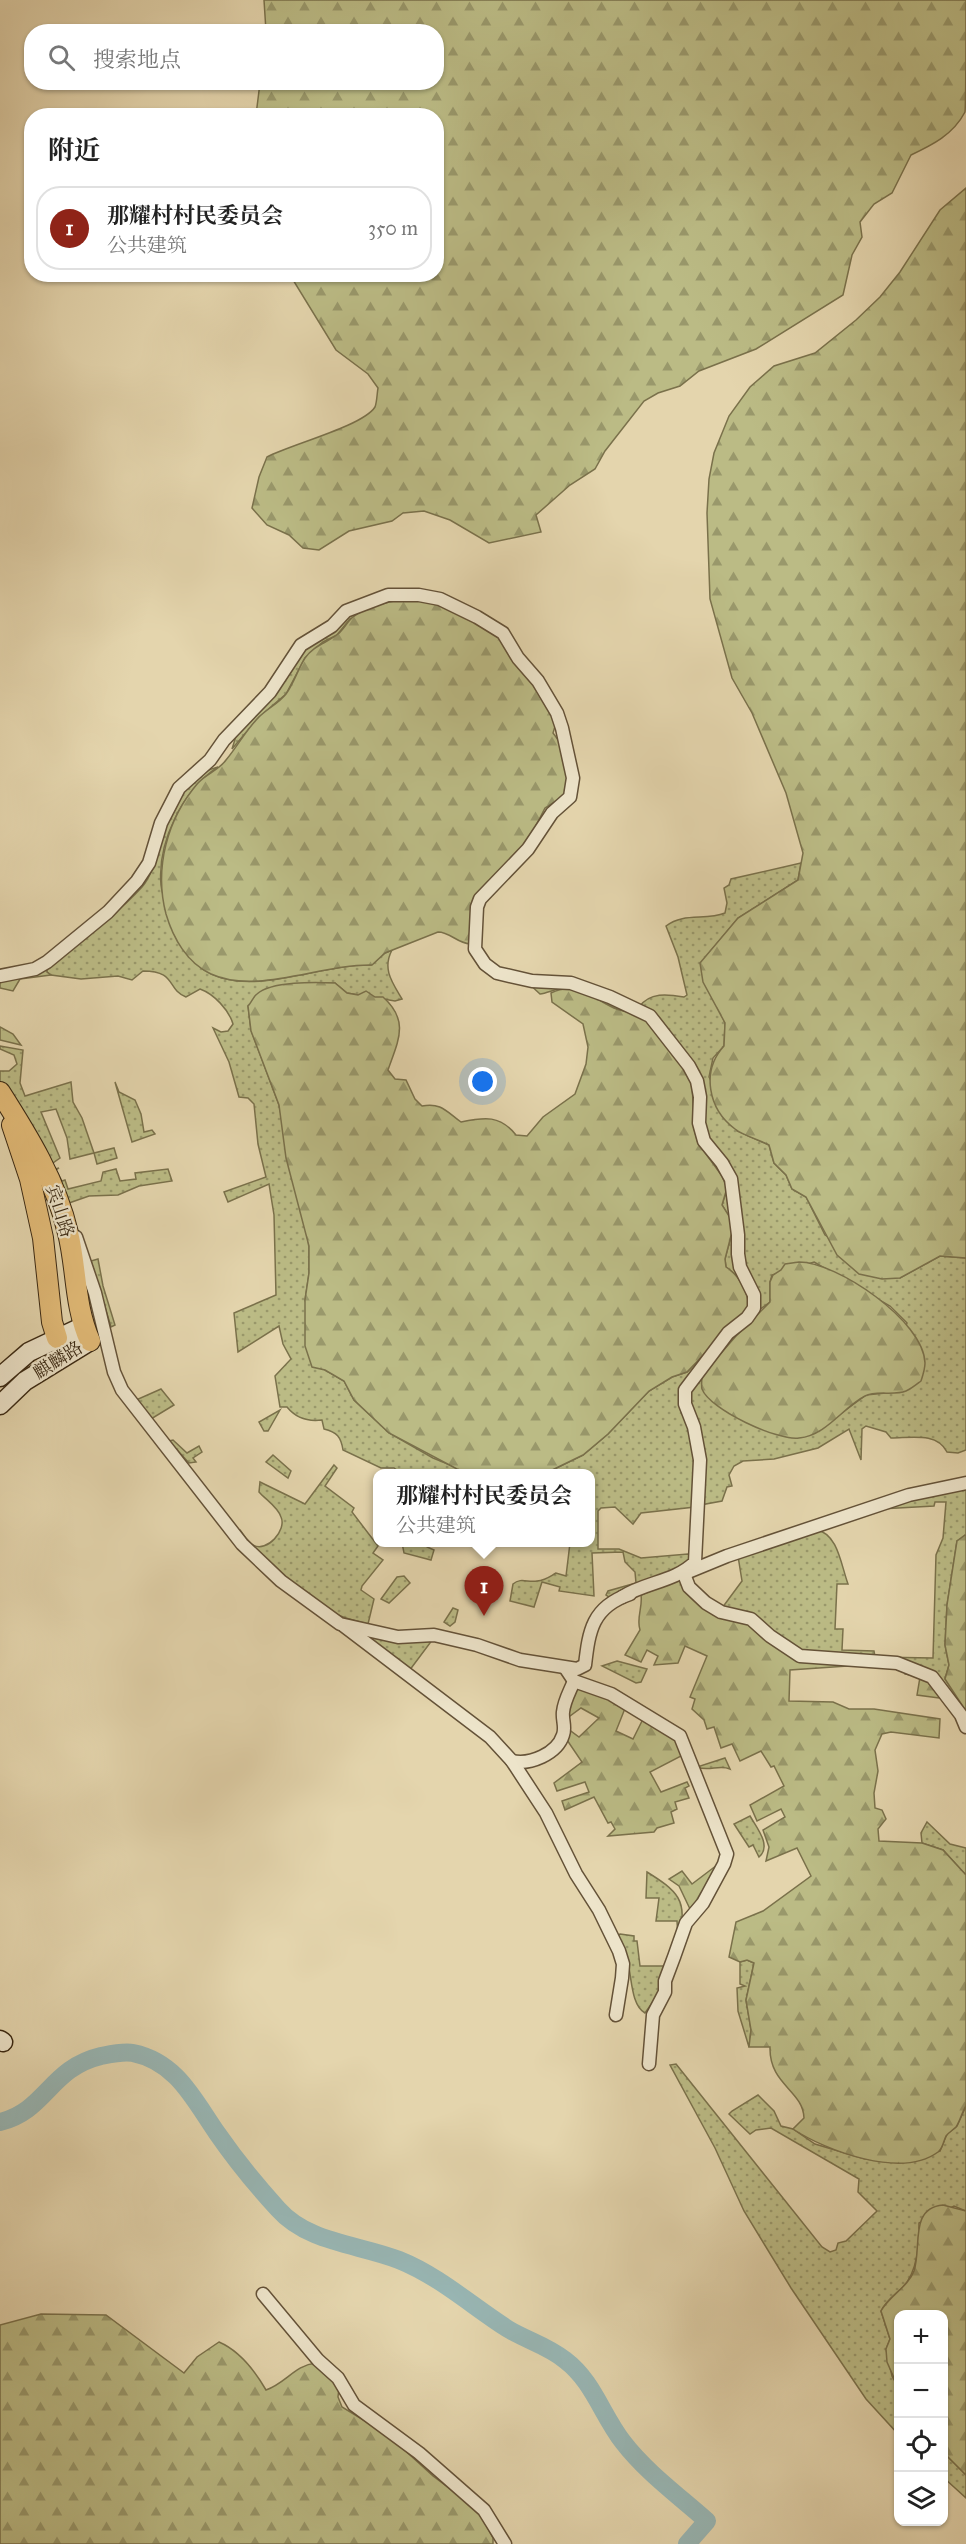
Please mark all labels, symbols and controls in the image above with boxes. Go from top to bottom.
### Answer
search box [24,24,444,90]
icon: search [45,41,78,74]
text: 搜索地点 [93,46,181,73]
text: 附近 [48,134,100,166]
text: 那耀村村民委员会 [107,202,283,229]
text: 1 [66,216,73,240]
text: 350 m [368,216,418,240]
text: 公共建筑 [107,233,187,257]
your location [468,1067,497,1096]
street label: 宾山路 [41,1182,79,1240]
street label: 麒麟路 [29,1336,87,1384]
popup [373,1469,595,1547]
text: 那耀村村民委员会 [396,1482,572,1509]
text: 公共建筑 [396,1513,476,1537]
pin: 1 [464,1566,504,1616]
map controls [894,2310,948,2526]
button: + [894,2310,948,2364]
button: − [894,2364,948,2418]
button: locate [894,2418,948,2472]
button: layers [894,2472,948,2526]

